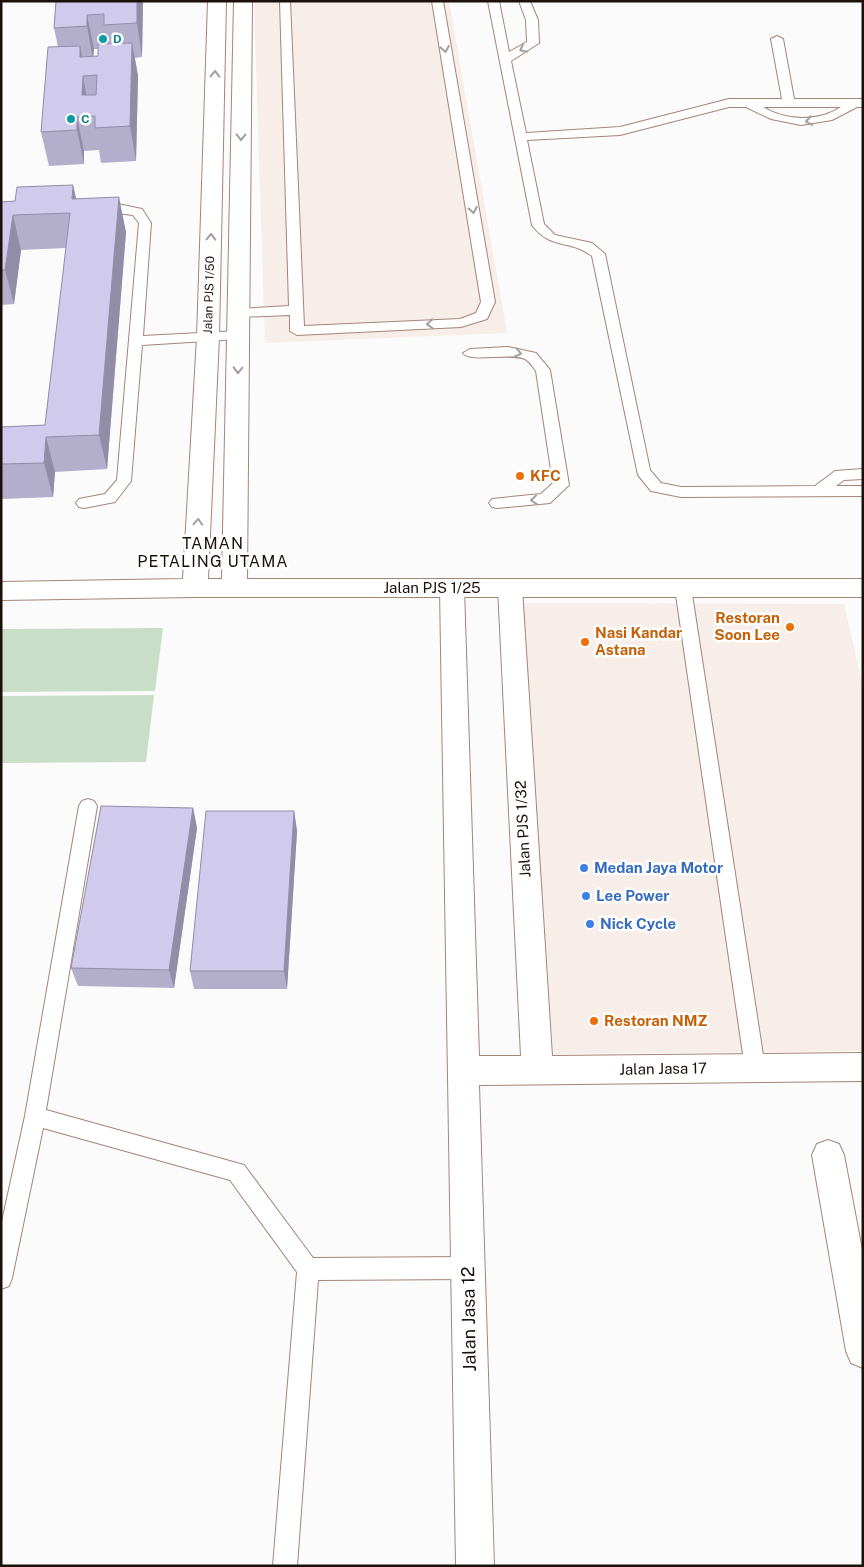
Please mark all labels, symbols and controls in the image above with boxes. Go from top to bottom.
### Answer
place label: D [113,32,122,46]
marker: D [97,33,109,45]
one-way arrow [520,43,529,53]
one-way arrow [440,45,450,54]
one-way arrow [210,70,220,78]
place label: C [81,112,90,126]
marker: C [65,113,77,125]
one-way arrow [804,115,813,125]
one-way arrow [236,134,246,142]
one-way arrow [467,205,477,214]
one-way arrow [206,233,216,240]
street label: Jalan PJS 1/50 [201,256,217,334]
one-way arrow [426,319,434,330]
one-way arrow [514,347,523,358]
one-way arrow [233,366,243,374]
place label: KFC [530,467,561,484]
marker: KFC [514,470,526,482]
one-way arrow [530,494,538,505]
one-way arrow [193,517,204,525]
district label: TAMAN PETALING UTAMA [137,534,289,571]
street label: Jalan PJS 1/25 [383,579,481,596]
place label: Restoran Soon Lee [714,609,780,643]
marker: Restoran Soon Lee [784,621,796,633]
place label: Nasi Kandar Astana [595,624,682,658]
marker: Nasi Kandar Astana [579,636,591,648]
street label: Jalan PJS 1/32 [511,780,534,878]
place label: Medan Jaya Motor [594,859,723,876]
marker: Medan Jaya Motor [578,862,590,874]
place label: Lee Power [596,887,670,904]
marker: Lee Power [580,890,592,902]
place label: Nick Cycle [600,915,676,932]
marker: Nick Cycle [584,918,596,930]
place label: Restoran NMZ [604,1012,708,1029]
marker: Restoran NMZ [588,1015,600,1027]
street label: Jalan Jasa 17 [619,1059,707,1078]
street label: Jalan Jasa 12 [457,1266,480,1372]

